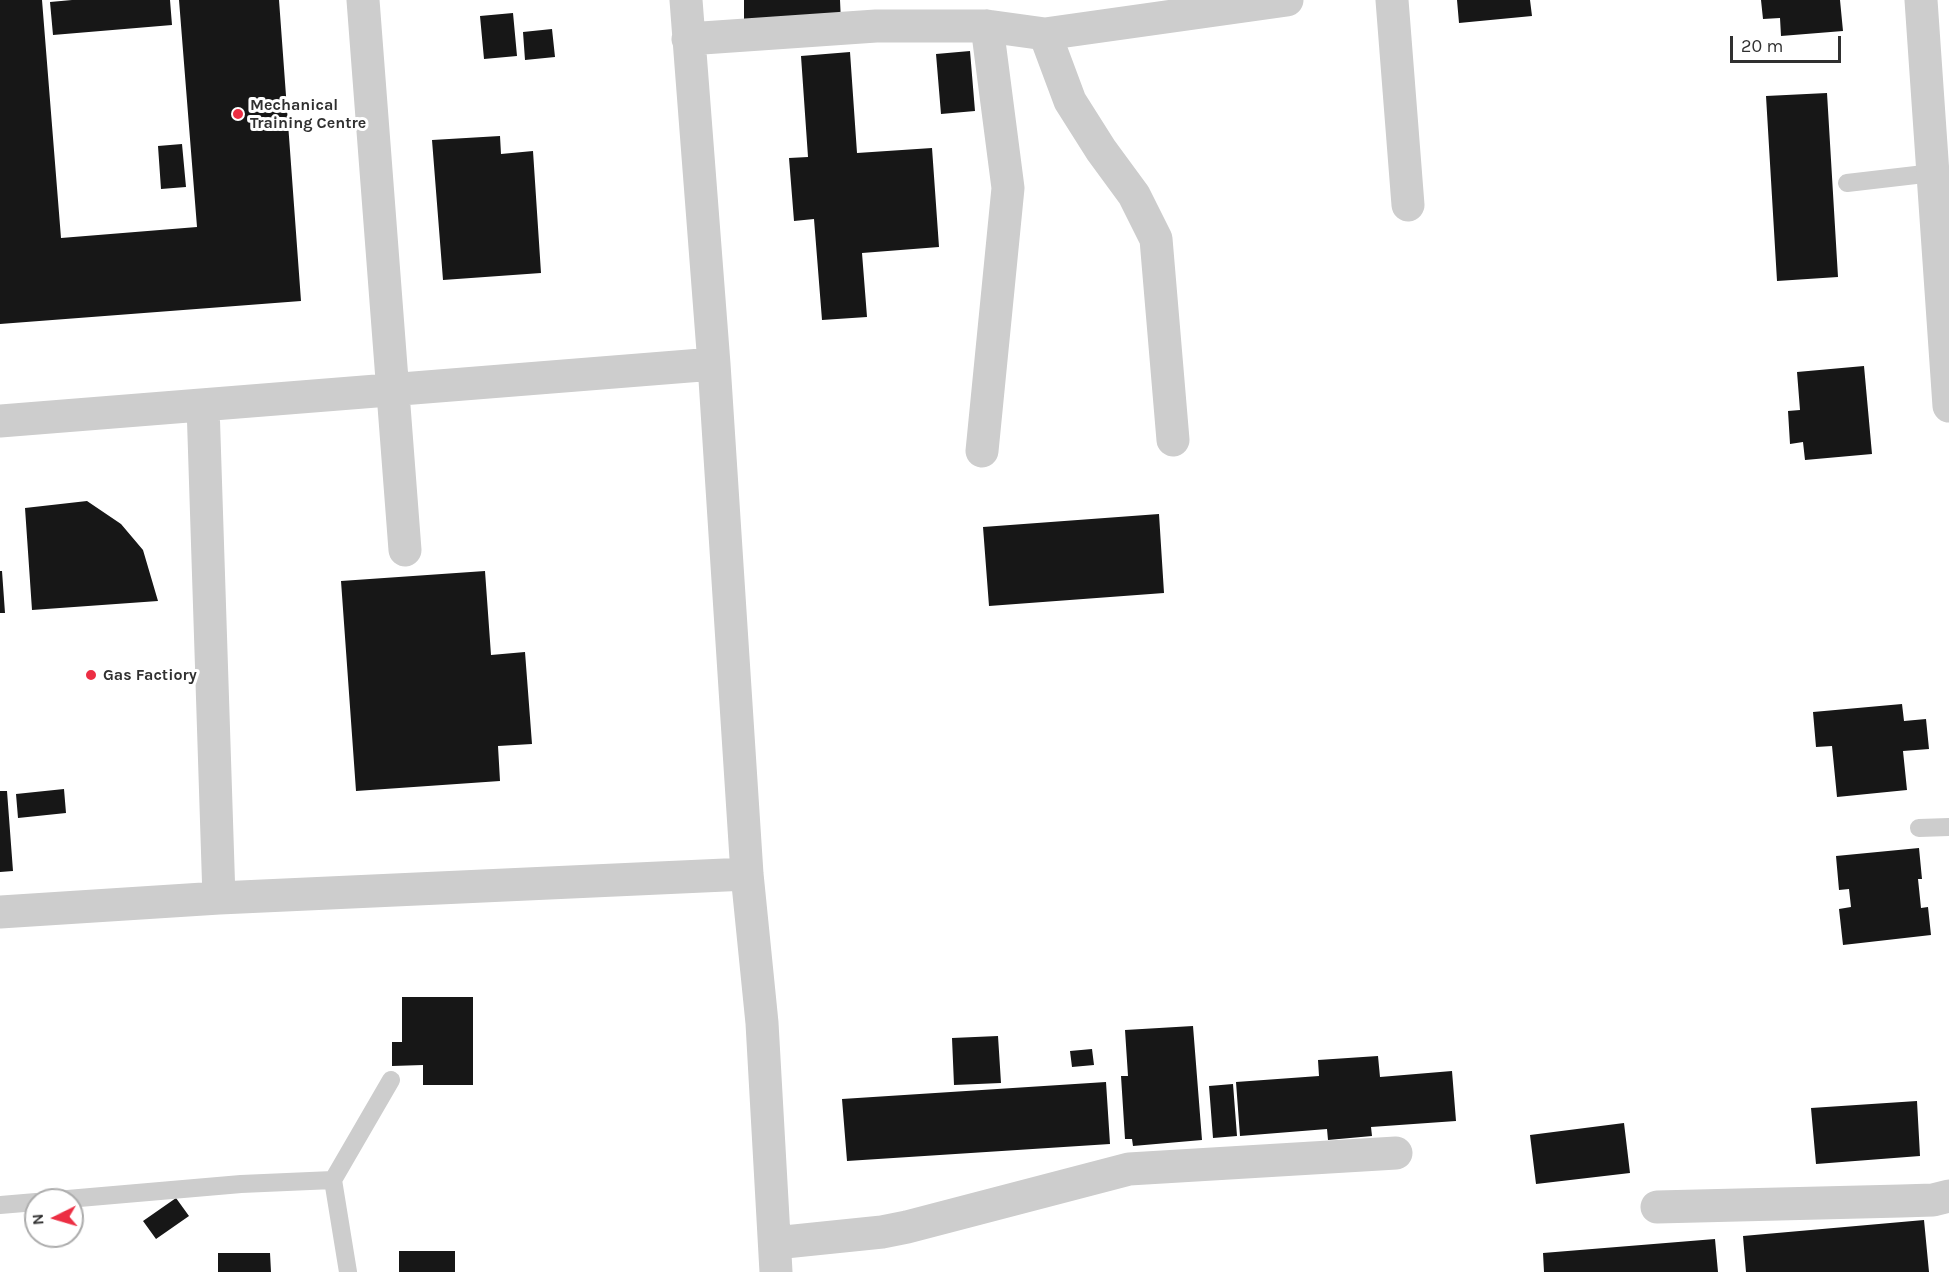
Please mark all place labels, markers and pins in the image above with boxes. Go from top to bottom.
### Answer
place label: Mechanical Training Centre [250,95,366,133]
marker: Mechanical Training Centre [231,107,245,121]
place label: Gas Factiory [103,665,197,685]
marker: Gas Factiory [84,668,98,682]

